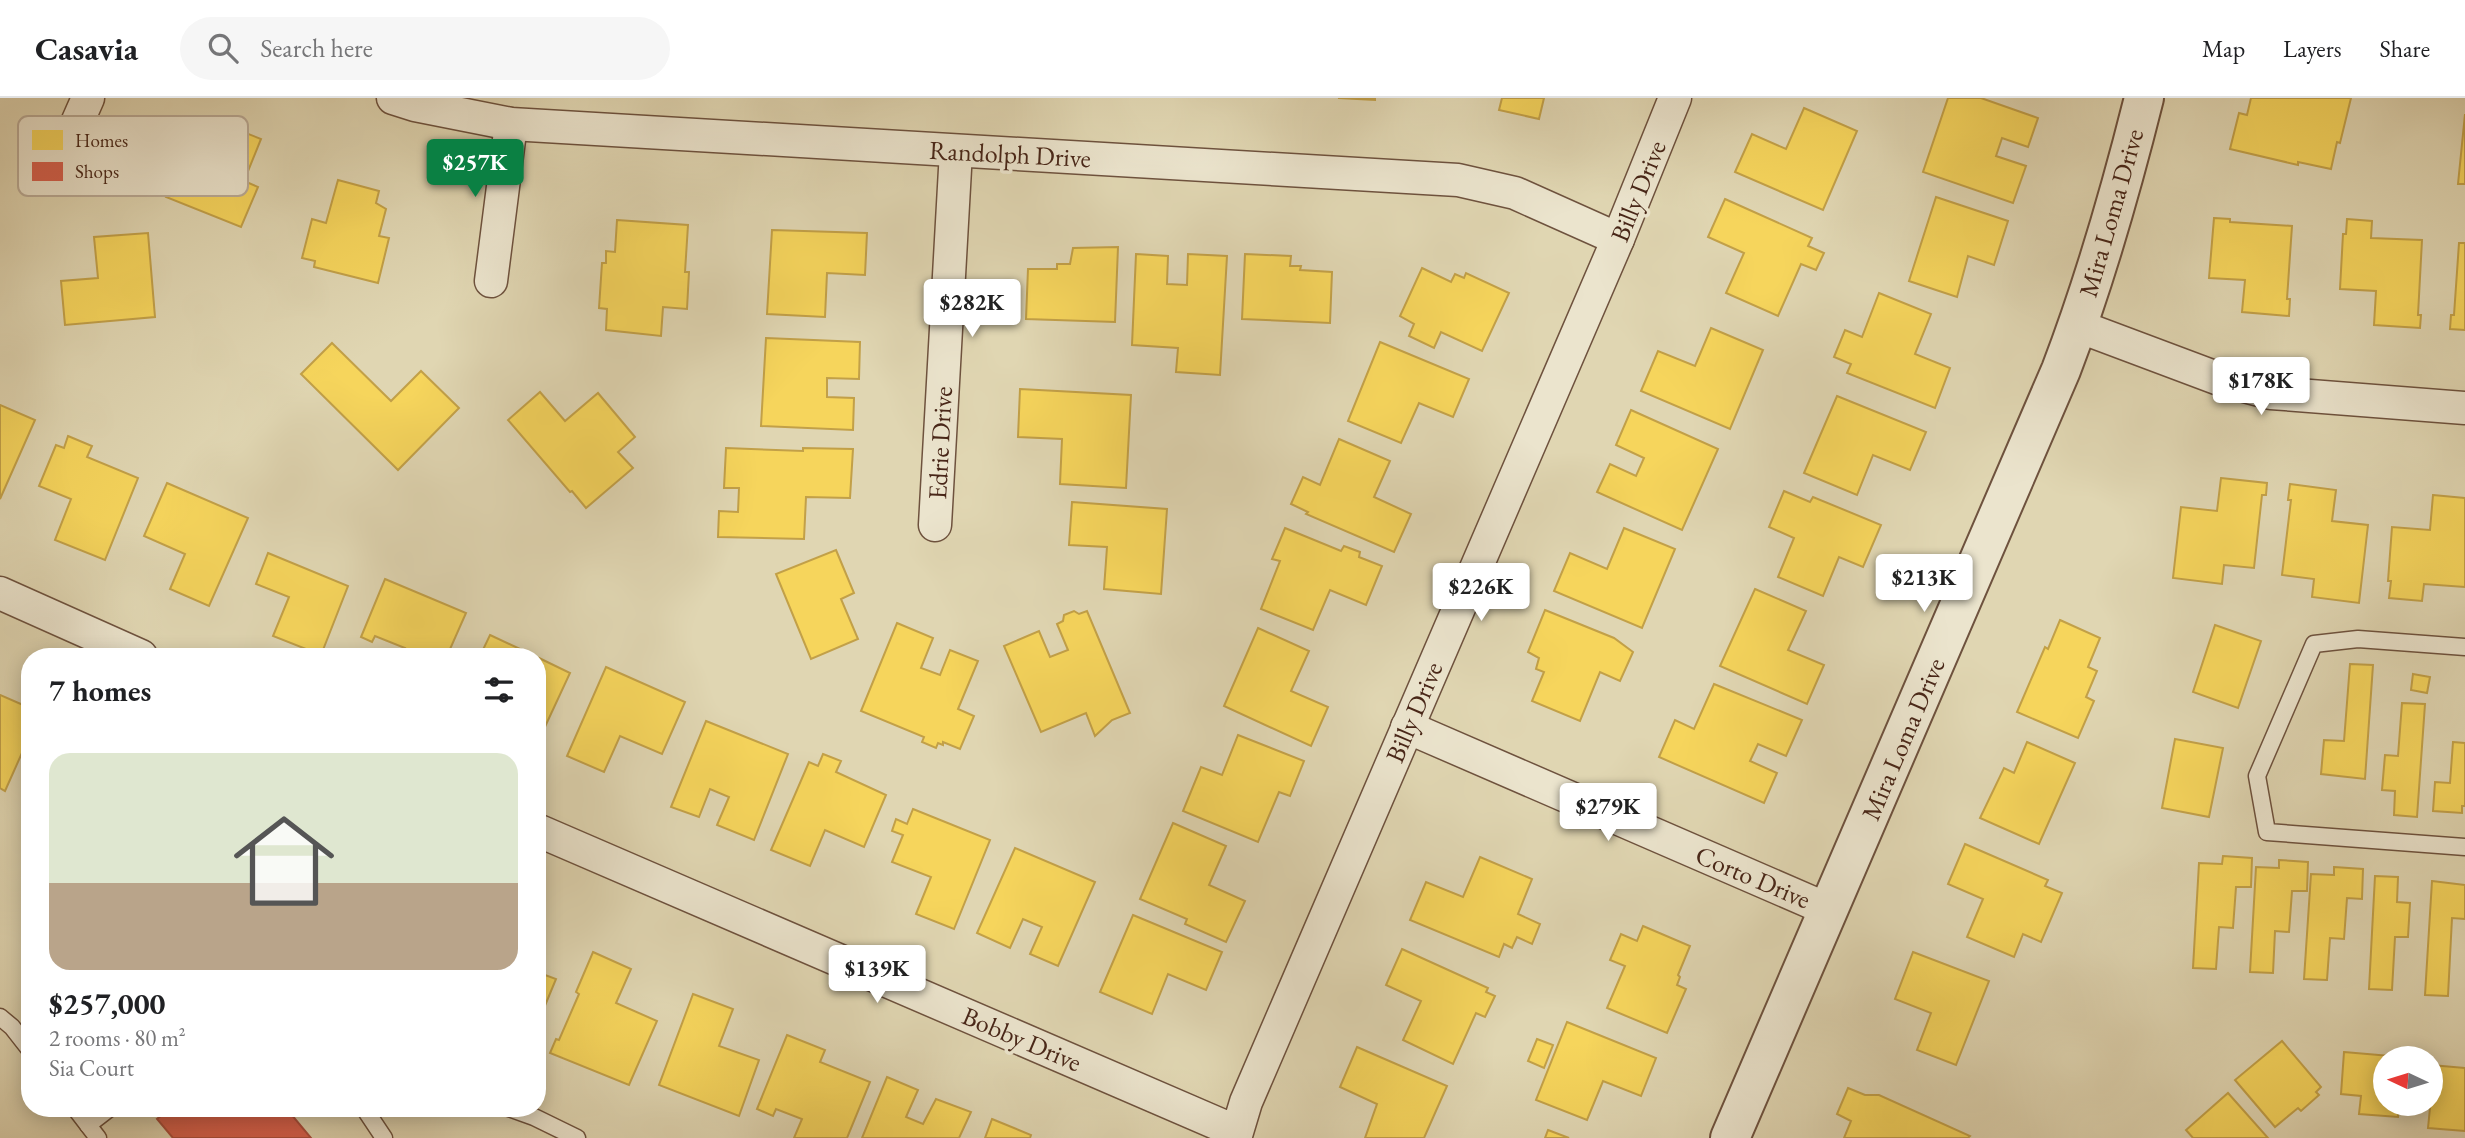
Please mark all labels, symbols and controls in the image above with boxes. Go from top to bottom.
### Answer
search box [180,17,670,80]
text: Casavia [35,27,138,70]
icon: search [204,29,242,67]
text: Search here [260,31,373,65]
text: Map [2202,33,2245,64]
text: Layers [2283,33,2342,64]
text: Share [2380,33,2430,64]
legend [18,116,248,196]
street label: Mira Loma Drive [2071,125,2151,301]
text: Homes [75,128,128,153]
street label: Randolph Drive [928,133,1092,175]
street label: Billy Drive [1602,135,1674,247]
pin: $257K [426,140,524,199]
text: $257K [443,147,507,177]
text: Shops [75,159,119,184]
pin: $282K [923,280,1021,339]
text: $282K [940,287,1004,317]
pin: $178K [2212,358,2310,417]
text: $178K [2229,365,2293,395]
street label: Edrie Drive [920,386,960,500]
pin: $213K [1875,554,1973,614]
text: $213K [1892,562,1956,592]
pin: $226K [1432,564,1530,623]
text: $226K [1449,571,1513,601]
street label: Mira Loma Drive [1853,653,1953,825]
street label: Billy Drive [1378,656,1450,768]
text: 7 homes [49,671,151,710]
icon: filters [480,671,518,709]
pin: $279K [1559,784,1657,843]
text: $279K [1576,791,1640,821]
icon: home [221,798,347,924]
street label: Corto Drive [1690,838,1816,916]
pin: $139K [828,946,926,1005]
text: $139K [845,953,909,983]
text: $257,000 [49,984,165,1023]
street label: Bobby Drive [957,999,1087,1079]
text: 2 rooms · 80 m² [49,1023,186,1053]
north arrow [2373,1046,2443,1116]
map controls [2373,1046,2443,1116]
text: Sia Court [49,1053,134,1083]

